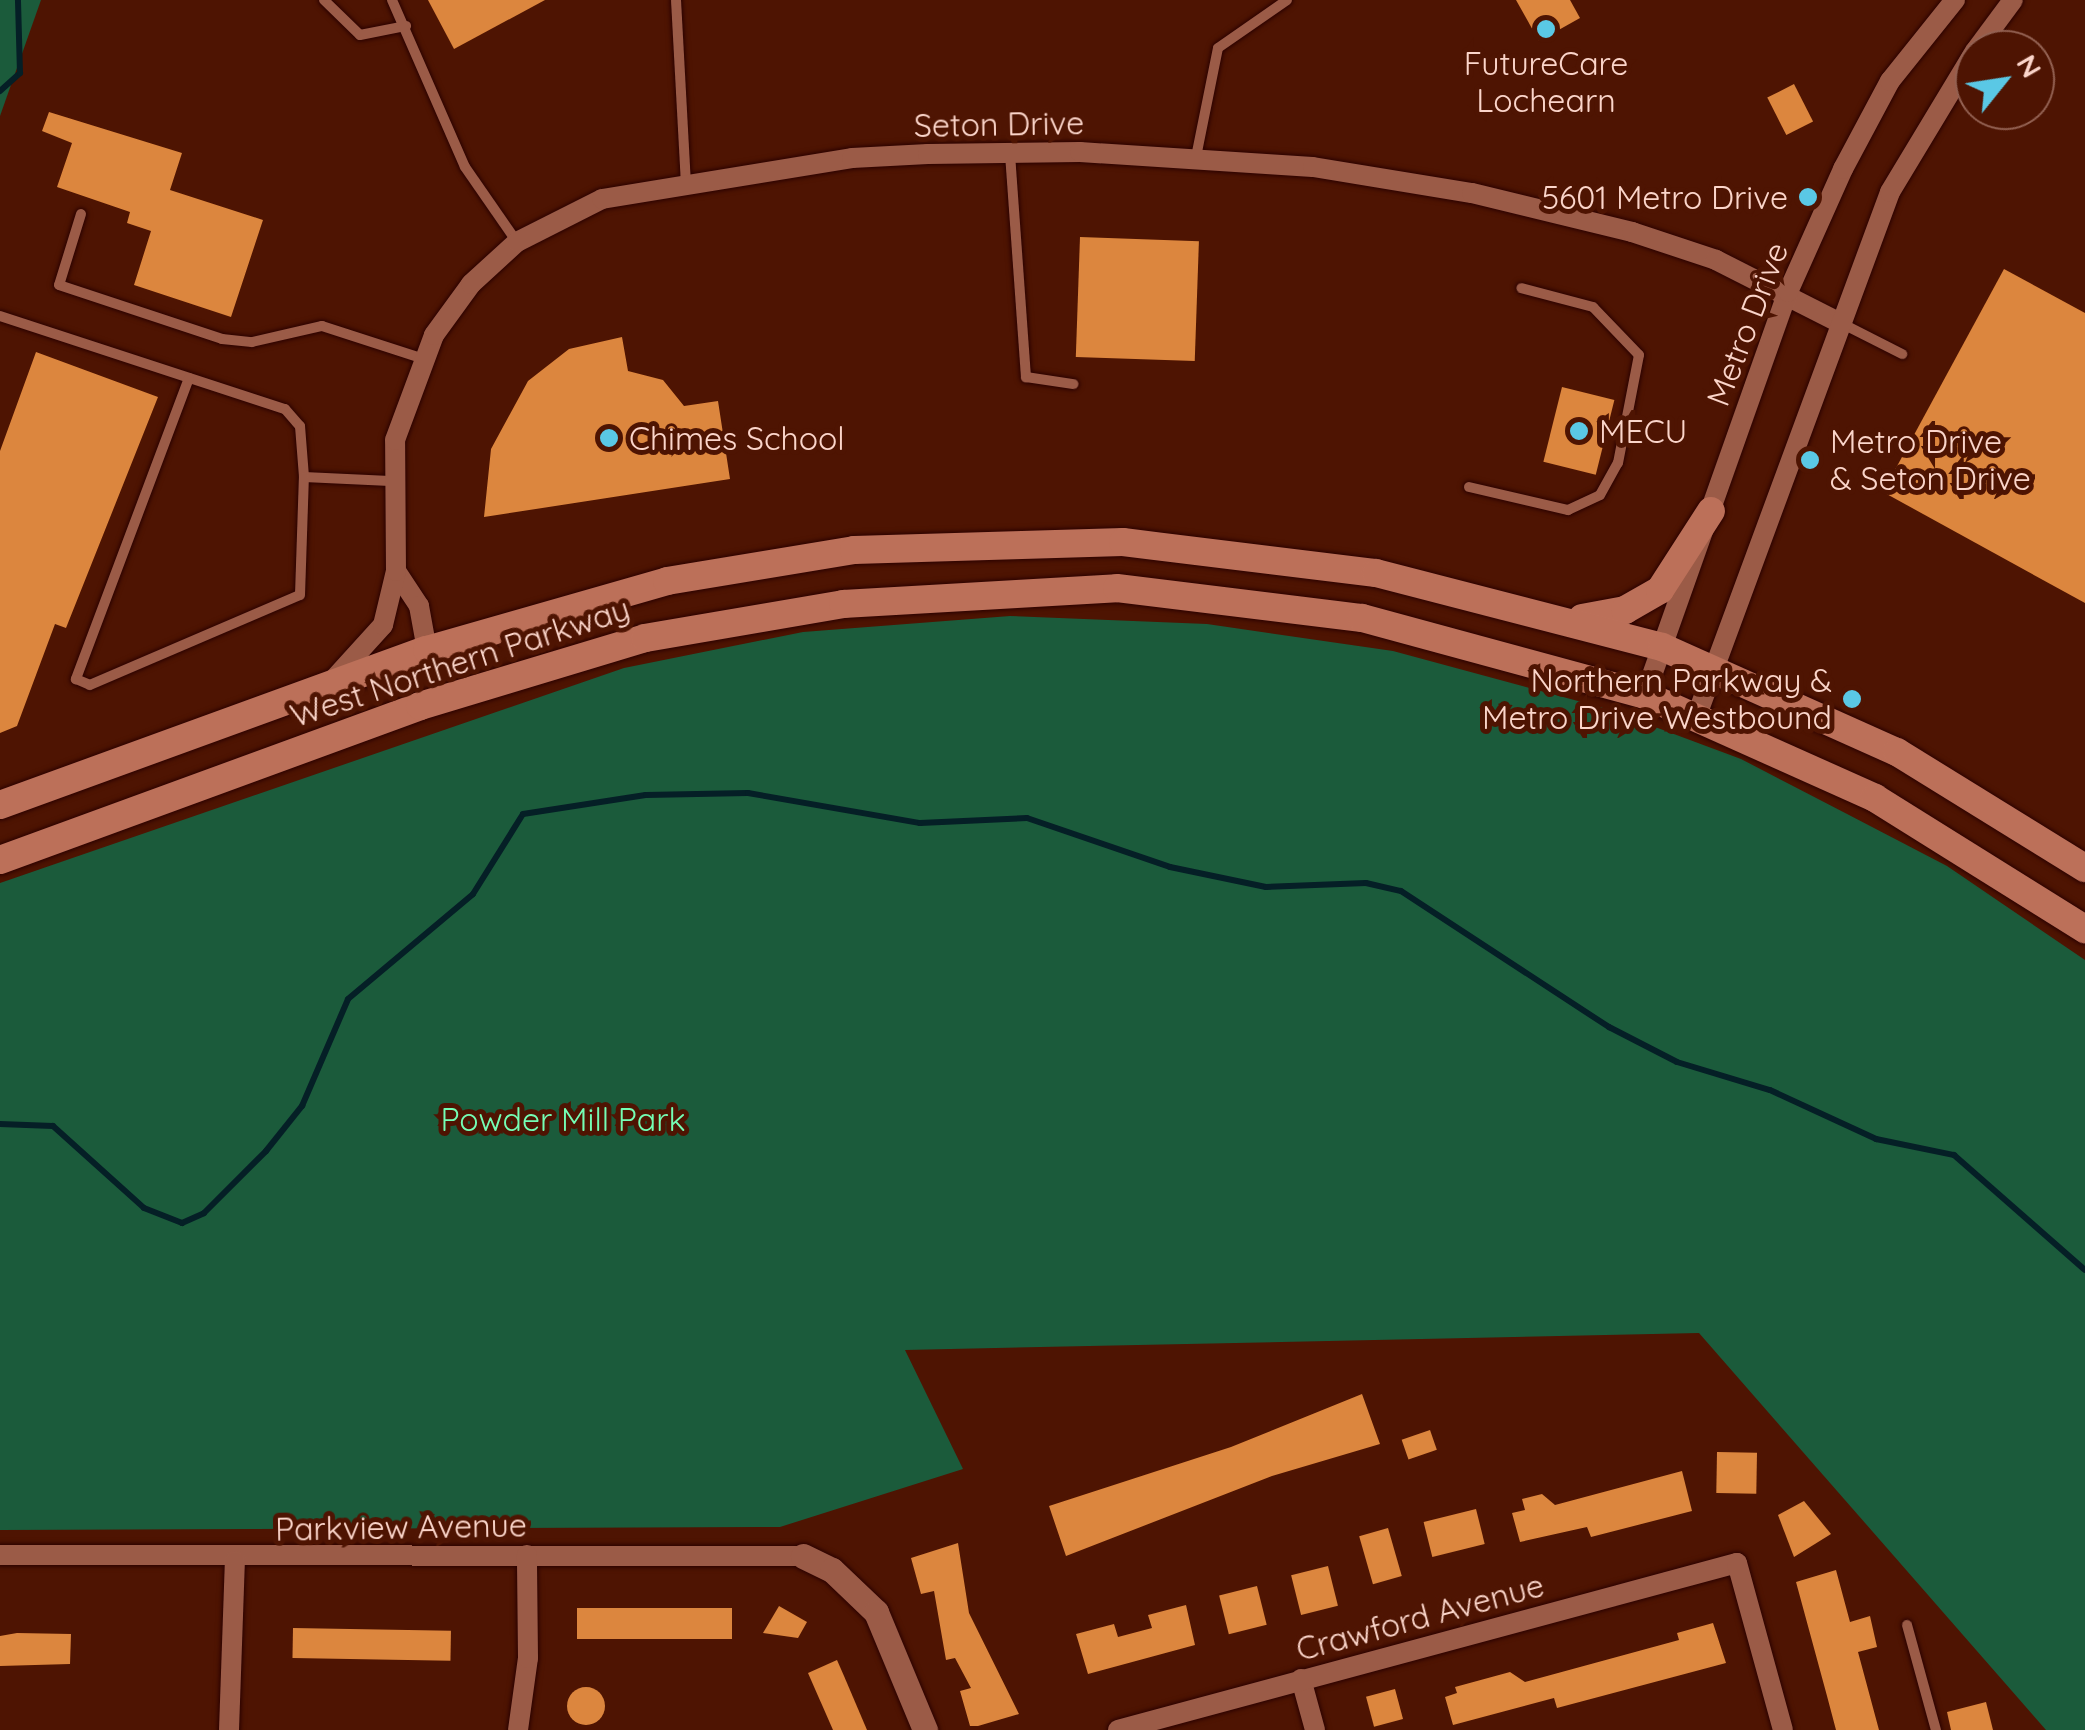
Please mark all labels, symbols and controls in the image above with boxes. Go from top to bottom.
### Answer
marker: FutureCare Lochearn [1535,18,1557,40]
north arrow [1955,30,2055,130]
place label: FutureCare Lochearn [1464,45,1628,120]
text: N [2009,48,2050,83]
street label: Seton Drive [914,103,1084,145]
place label: 5601 Metro Drive [1542,178,1788,216]
marker: 5601 Metro Drive [1797,186,1819,208]
street label: Metro Drive [1698,237,1796,411]
place label: MECU [1599,412,1687,450]
place label: Chimes School [629,419,845,457]
marker: MECU [1568,420,1590,442]
place label: Metro Drive & Seton Drive [1830,423,2031,498]
marker: Chimes School [598,427,620,449]
marker: Metro Drive & Seton Drive [1799,449,1821,471]
street label: West Northern Parkway [286,589,634,735]
place label: Northern Parkway & Metro Drive Westbound [1482,662,1832,737]
marker: Northern Parkway & Metro Drive Westbound [1841,688,1863,710]
park label: Powder Mill Park [440,1100,686,1138]
street label: Parkview Avenue [275,1506,527,1548]
street label: Crawford Avenue [1292,1565,1548,1669]

